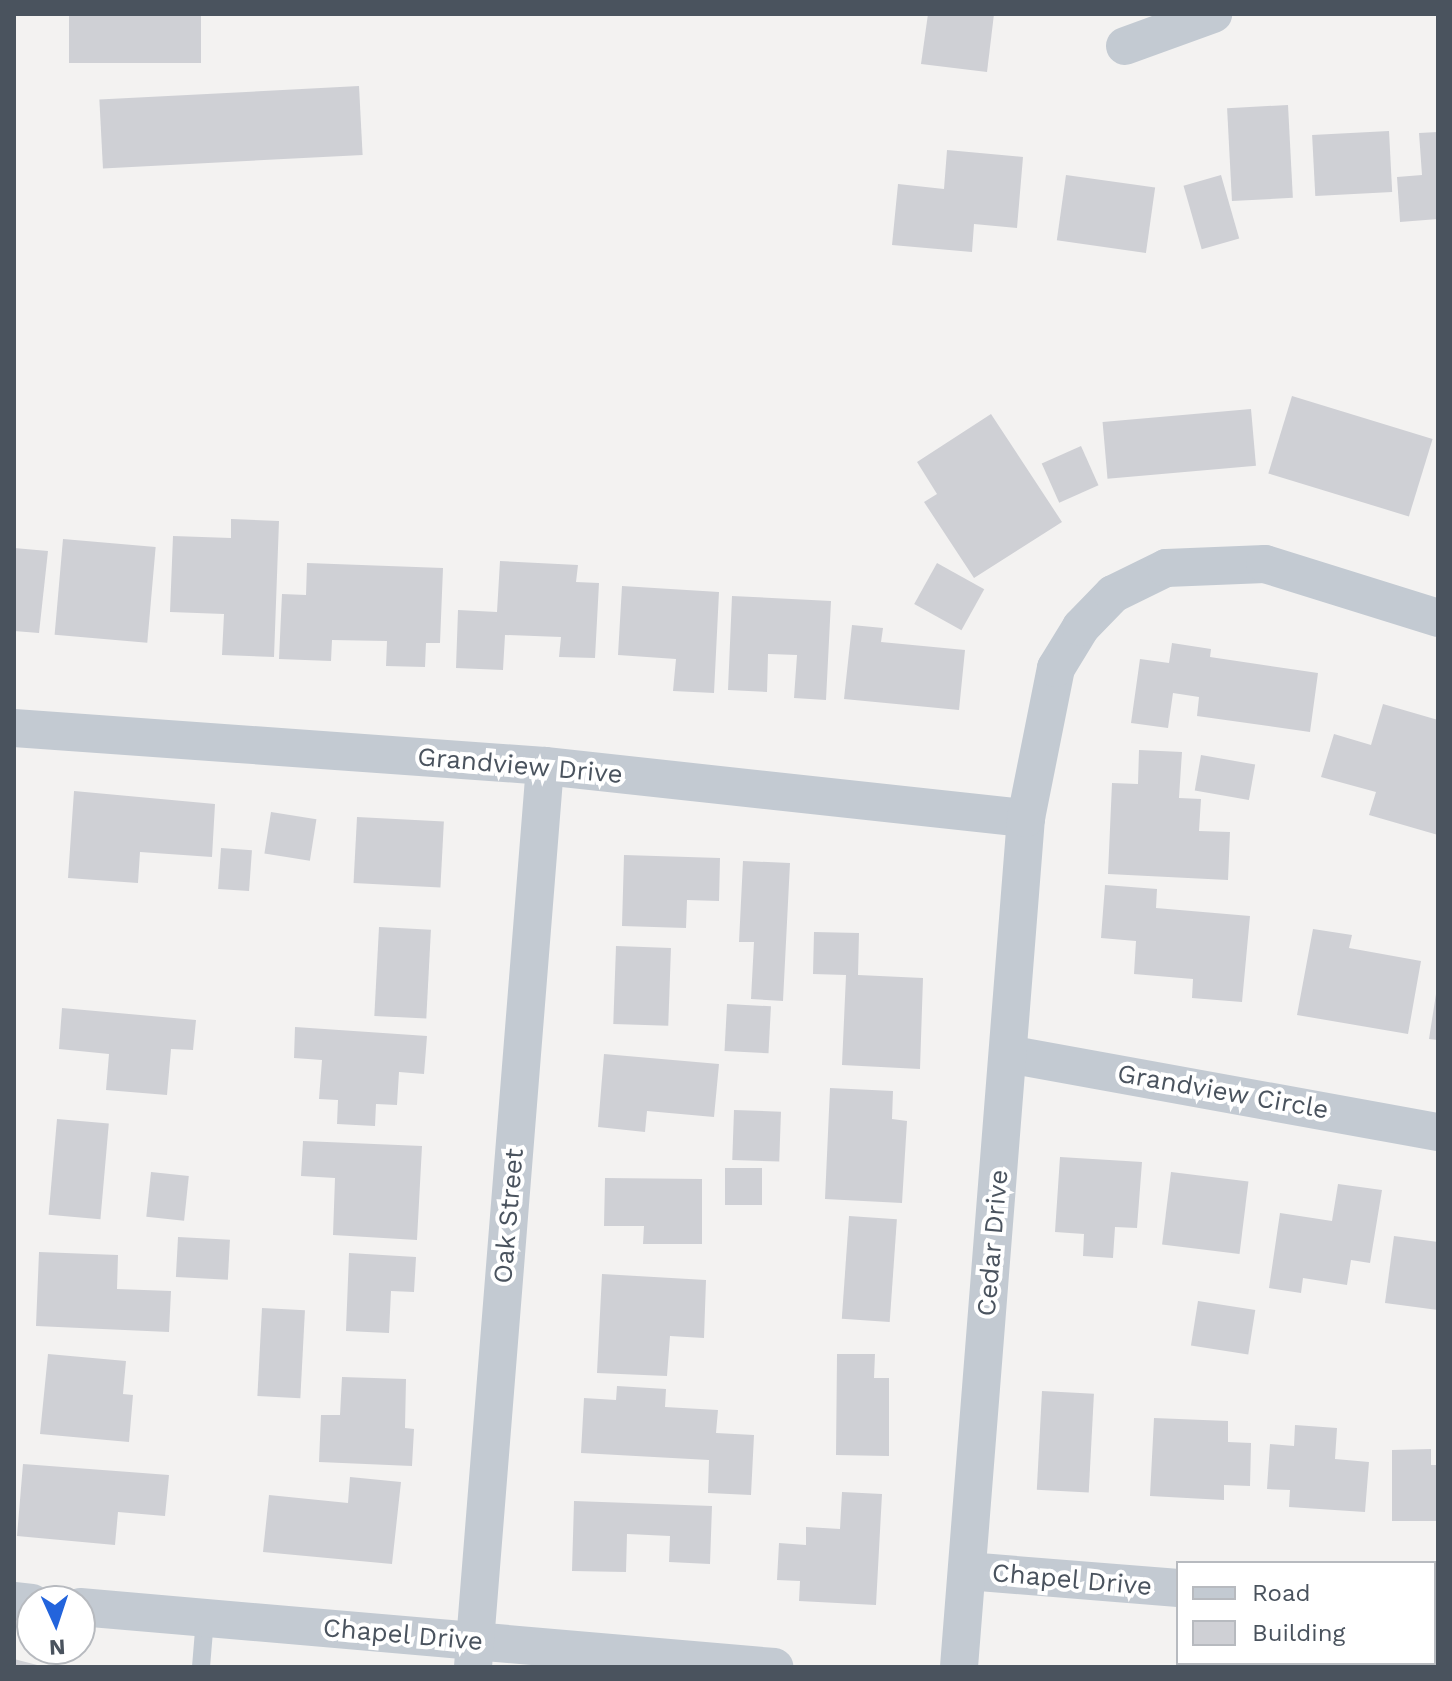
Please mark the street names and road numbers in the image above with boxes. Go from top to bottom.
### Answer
street label: Grandview Drive [416,741,624,791]
street label: Grandview Circle [1115,1058,1331,1126]
street label: Oak Street [488,1147,530,1285]
street label: Cedar Drive [971,1168,1015,1318]
street label: Chapel Drive [990,1557,1154,1603]
street label: Chapel Drive [321,1612,485,1658]

